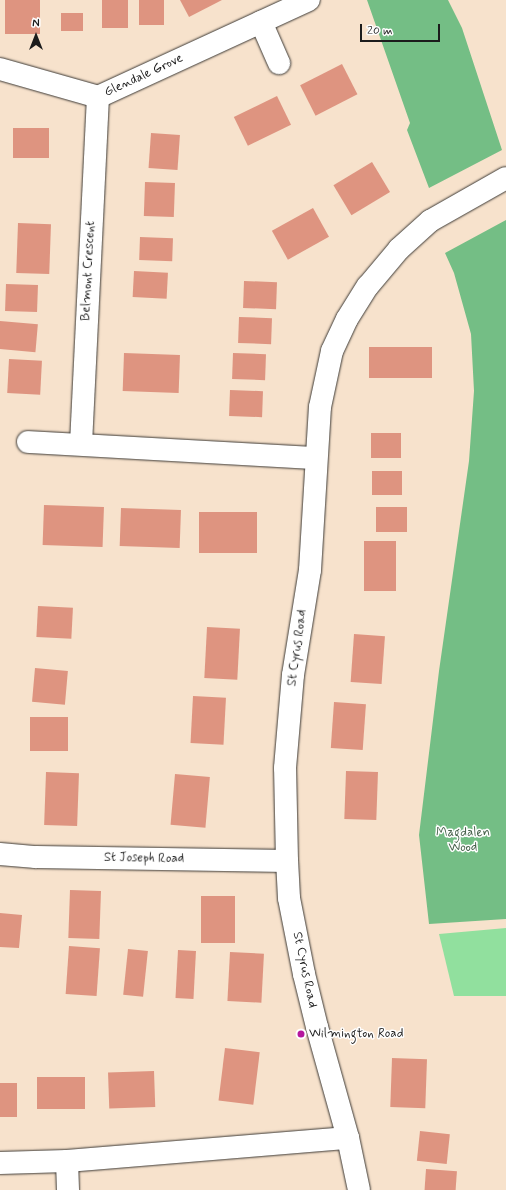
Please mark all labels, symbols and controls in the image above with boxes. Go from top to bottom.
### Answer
north arrow [16,16,56,56]
scale bar [362,16,442,42]
text: N [32,17,40,31]
text: 20 m [367,23,393,39]
street label: Glendale Grove [102,51,186,101]
street label: Belmont Crescent [79,220,99,322]
street label: St Cyrus Road [285,608,311,688]
park label: Magdalen Wood [436,826,490,857]
street label: St Joseph Road [103,850,185,868]
street label: St Cyrus Road [288,930,320,1010]
place label: Wilmington Road [309,1026,403,1042]
marker: Wilmington Road [296,1029,306,1039]

